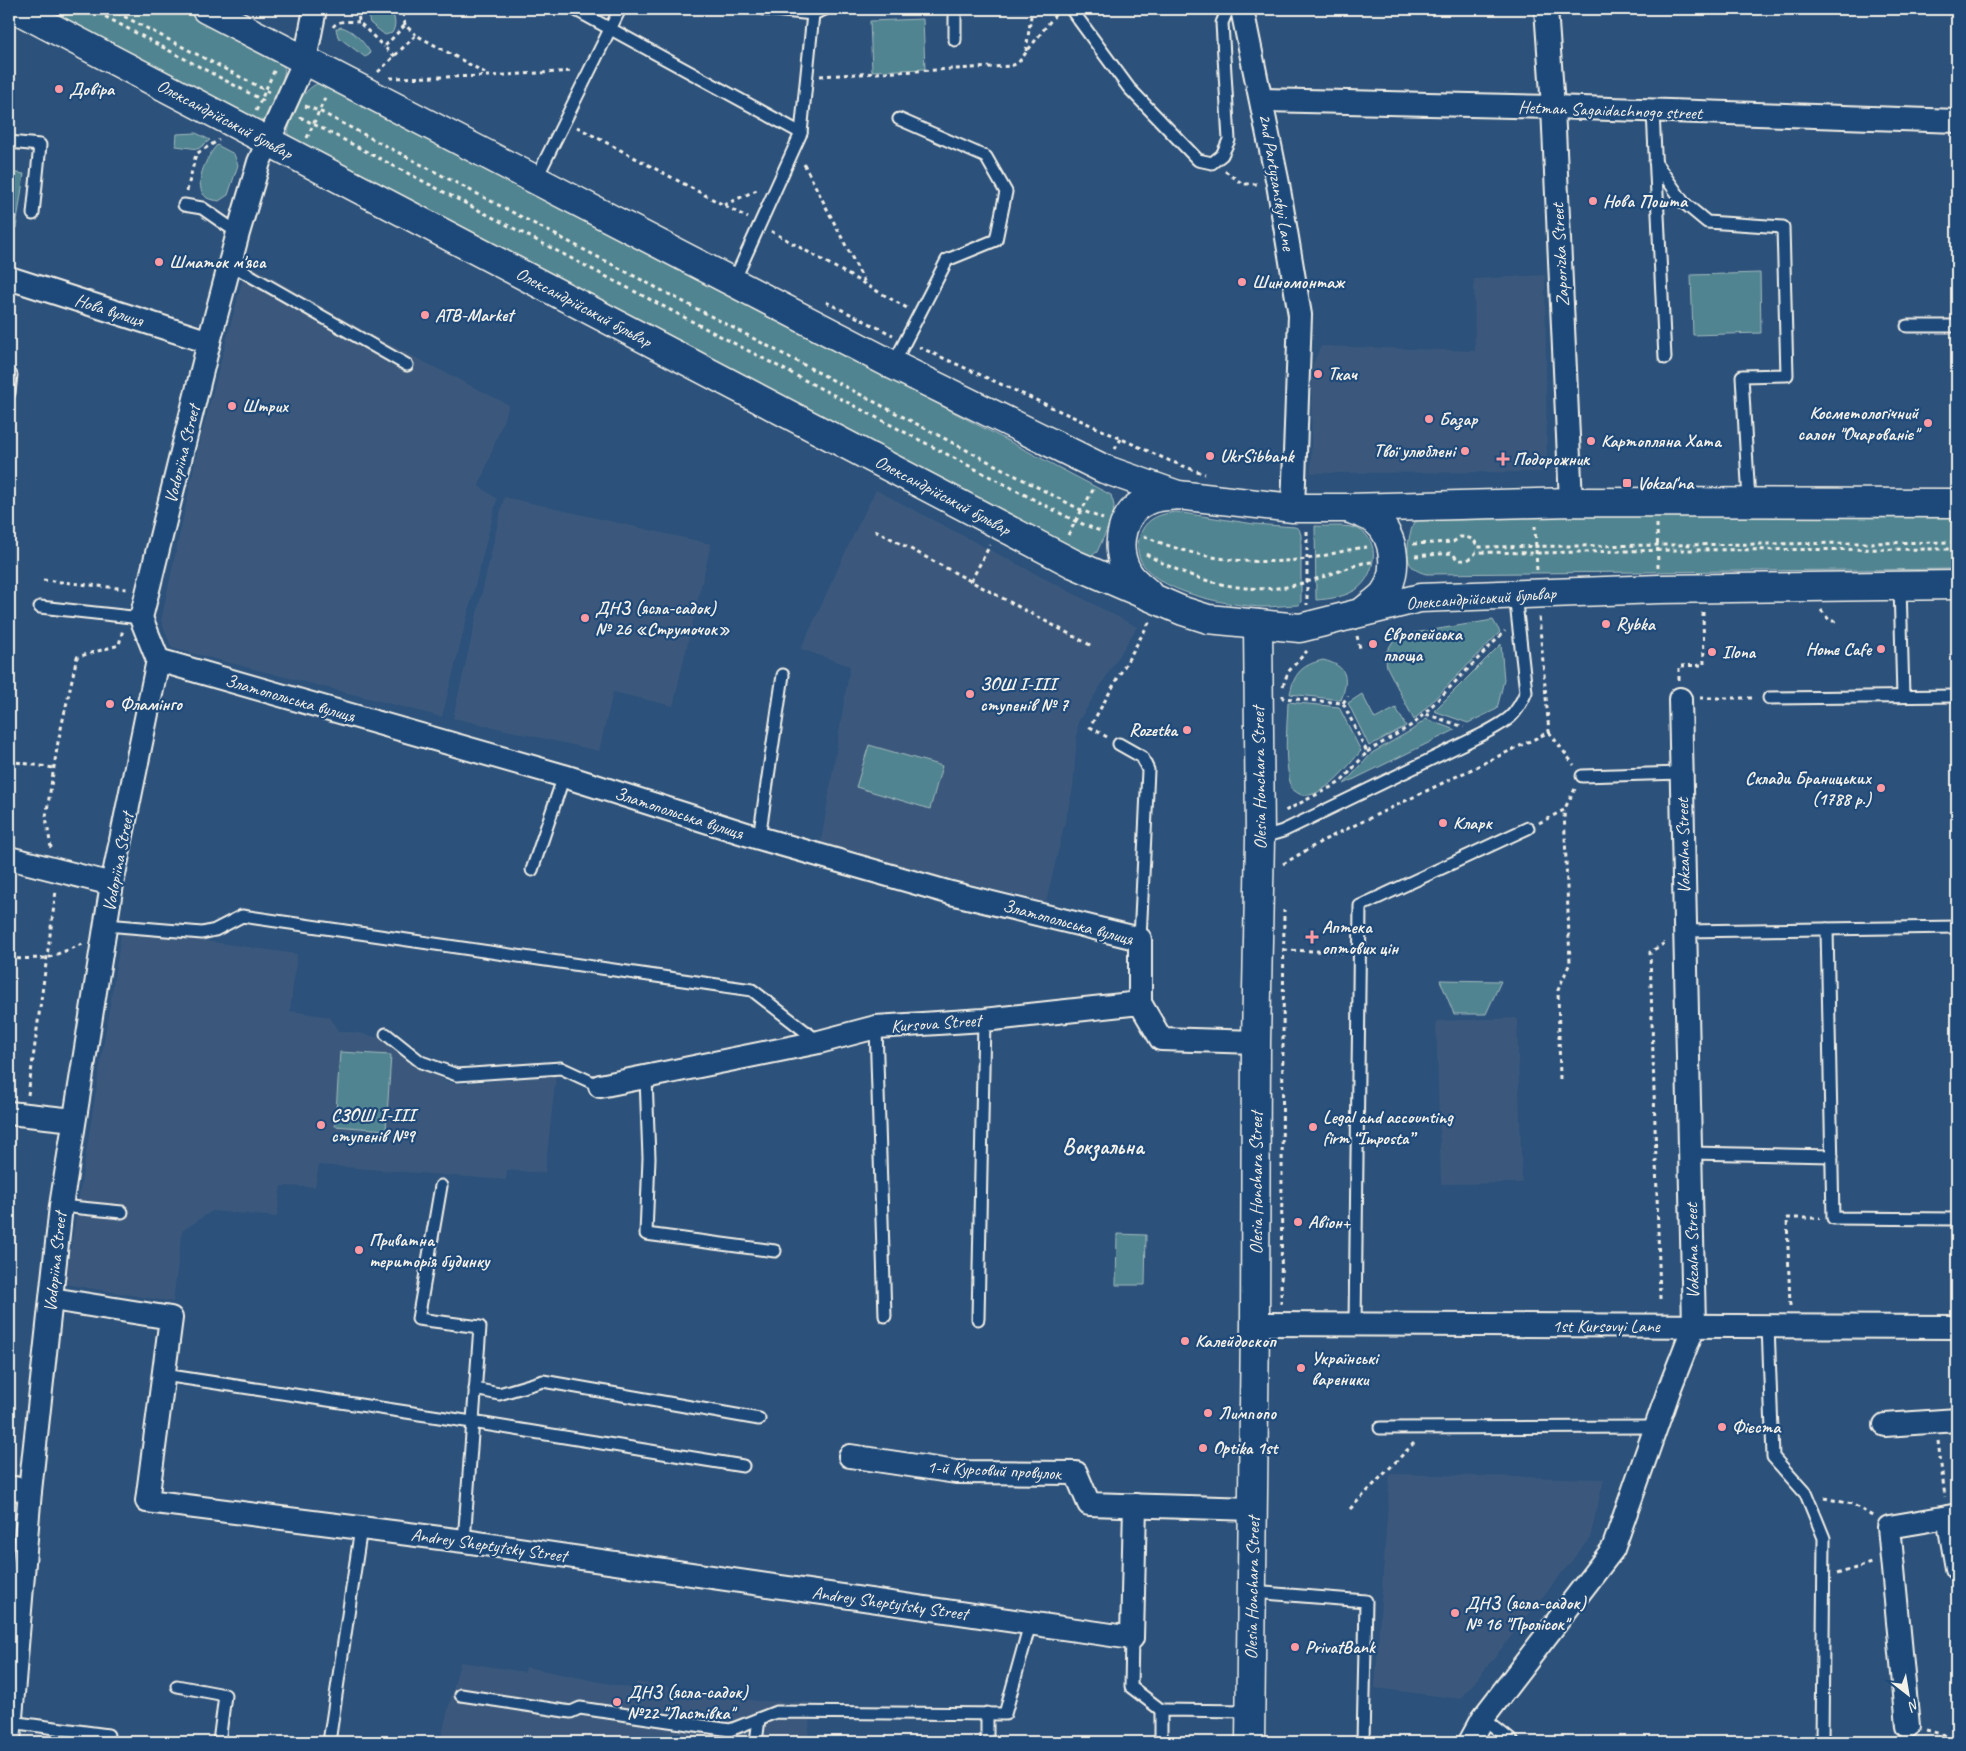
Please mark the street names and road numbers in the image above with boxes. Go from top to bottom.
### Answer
street label: Олександрійський бульвар [153,74,298,165]
street label: Hetman Sagaidachnogo street [1518,96,1704,124]
street label: 2nd Partyzanskyi Lane [1254,112,1300,253]
street label: Zaporizka Street [1546,201,1574,307]
street label: Олександрійський бульвар [512,262,657,353]
street label: Нова вулиця [72,289,147,332]
street label: Vodopiina Street [159,400,206,505]
street label: Олександрійський бульвар [871,450,1016,541]
street label: Олександрійський бульвар [1405,582,1558,614]
street label: Златопольська вулиця [223,669,359,727]
street label: Olesia Honchara Street [1247,703,1271,850]
street label: Златопольська вулиця [612,782,747,845]
street label: Vokzalna Street [1671,796,1695,894]
street label: Vodopiina Street [98,808,139,913]
street label: Златопольська вулиця [1000,894,1137,950]
street label: Kursova Street [890,1009,985,1037]
street label: Olesia Honchara Street [1245,1108,1267,1255]
street label: Vokzalna Street [1680,1201,1704,1299]
street label: Vodopiina Street [39,1208,72,1313]
street label: 1st Kursovyi Lane [1552,1315,1661,1337]
street label: 1-й Курсовий провулок [927,1456,1063,1485]
street label: Olesia Honchara Street [1240,1513,1264,1660]
street label: Andrey Sheptytsky Street [410,1523,571,1567]
street label: Andrey Sheptytsky Street [811,1581,972,1625]

